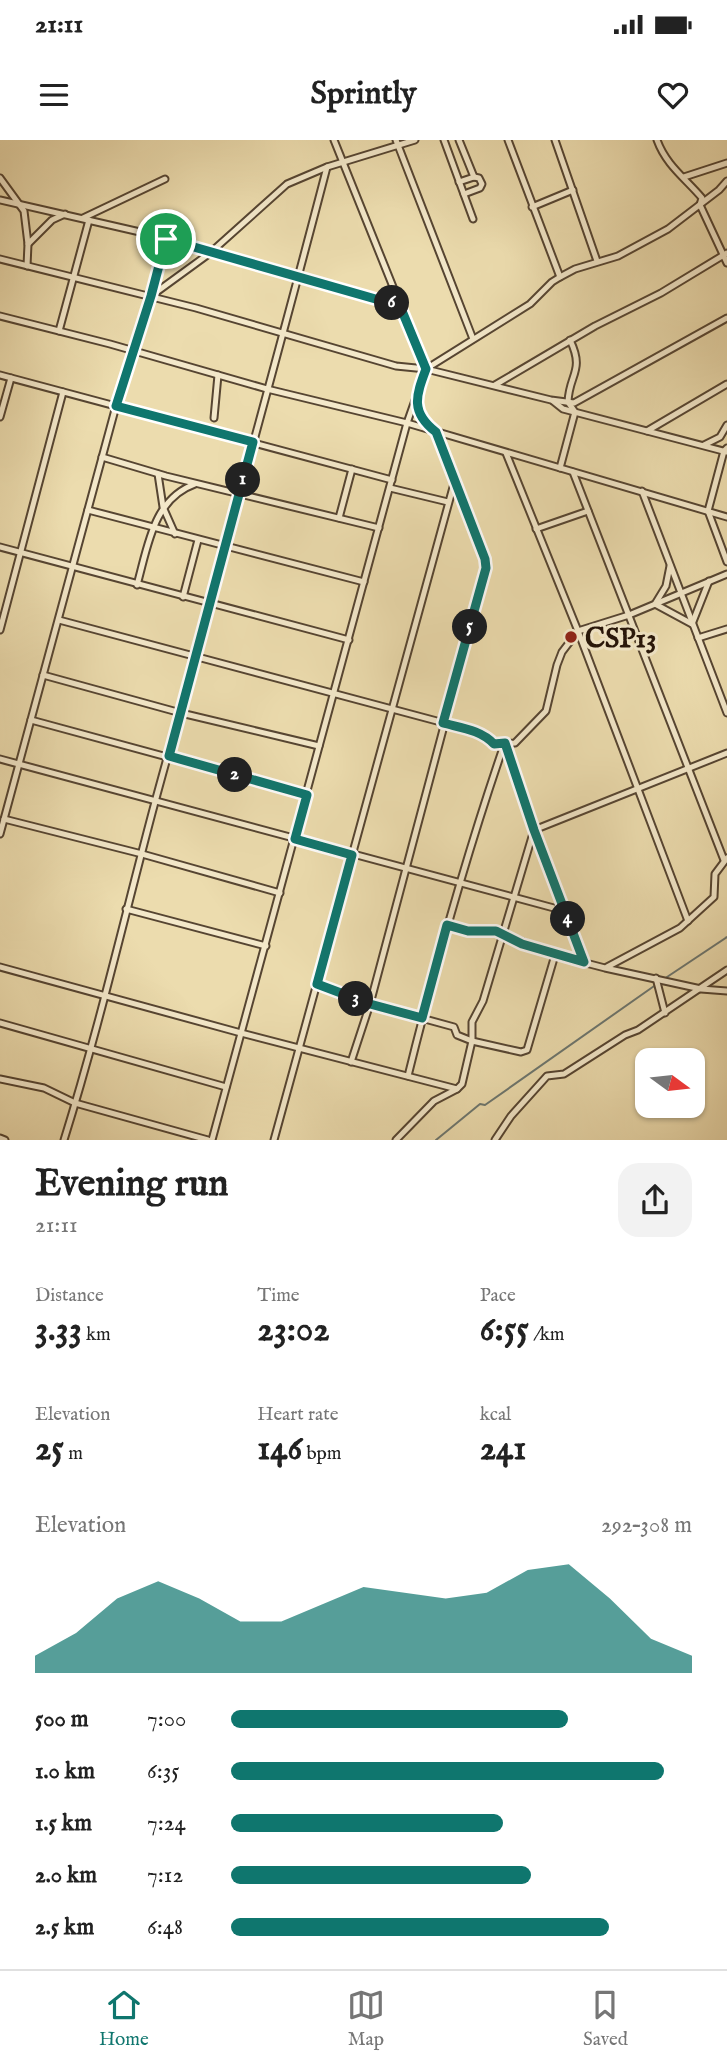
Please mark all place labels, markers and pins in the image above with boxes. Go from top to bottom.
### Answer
pin [136,209,196,269]
pin: 6 [374,286,410,320]
pin: 1 [226,462,260,498]
pin: 5 [452,610,488,644]
place label: CSP13 [585,622,656,657]
marker: CSP13 [563,629,579,645]
pin: 2 [218,758,252,792]
pin: 4 [550,902,586,936]
pin: 3 [338,982,374,1016]

